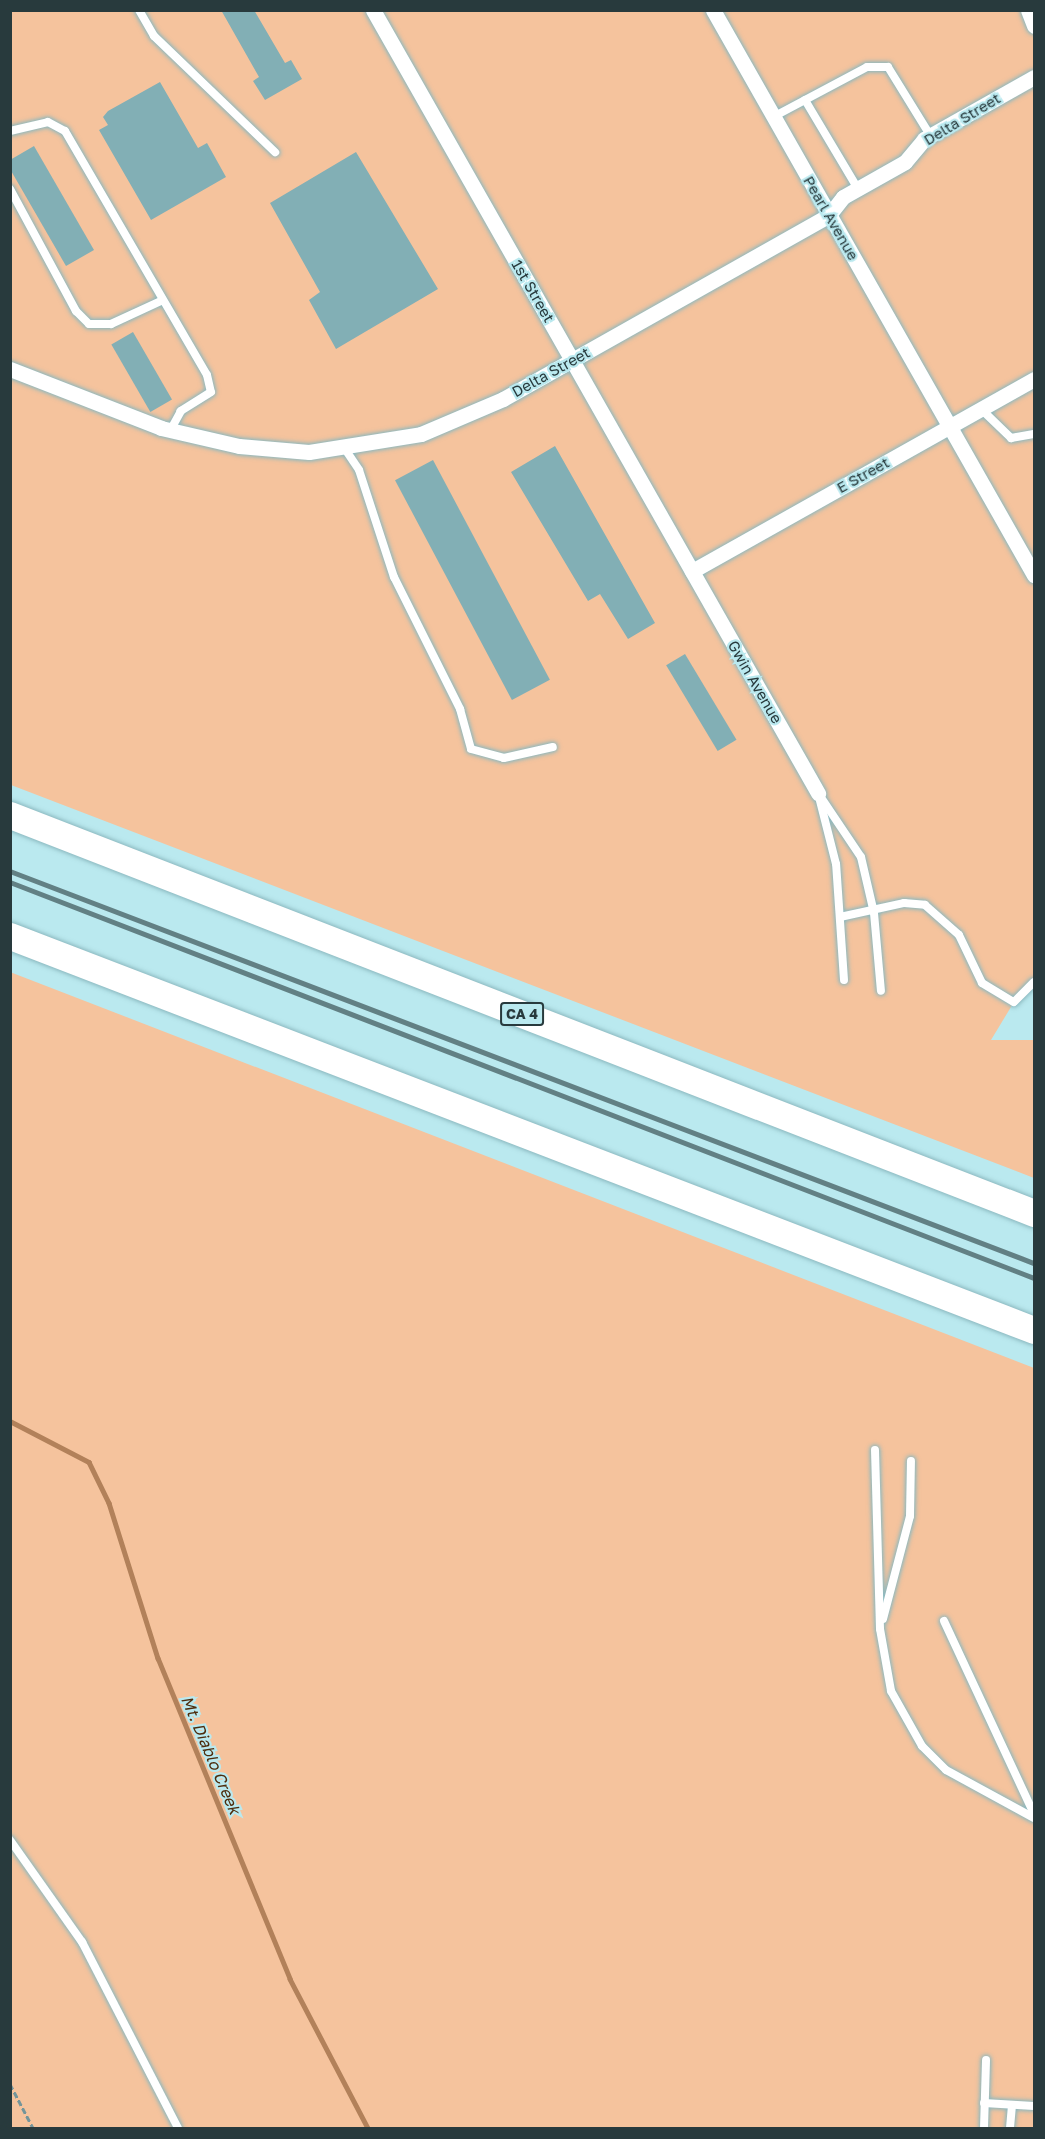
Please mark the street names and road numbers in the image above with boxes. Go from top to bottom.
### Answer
street label: Delta Street [920,89,1004,149]
street label: Pearl Avenue [800,173,862,263]
street label: 1st Street [508,256,558,326]
street label: Delta Street [509,343,593,401]
street label: E Street [834,453,892,497]
street label: Gwin Avenue [724,637,786,727]
road number: CA 4 [500,1003,544,1025]

